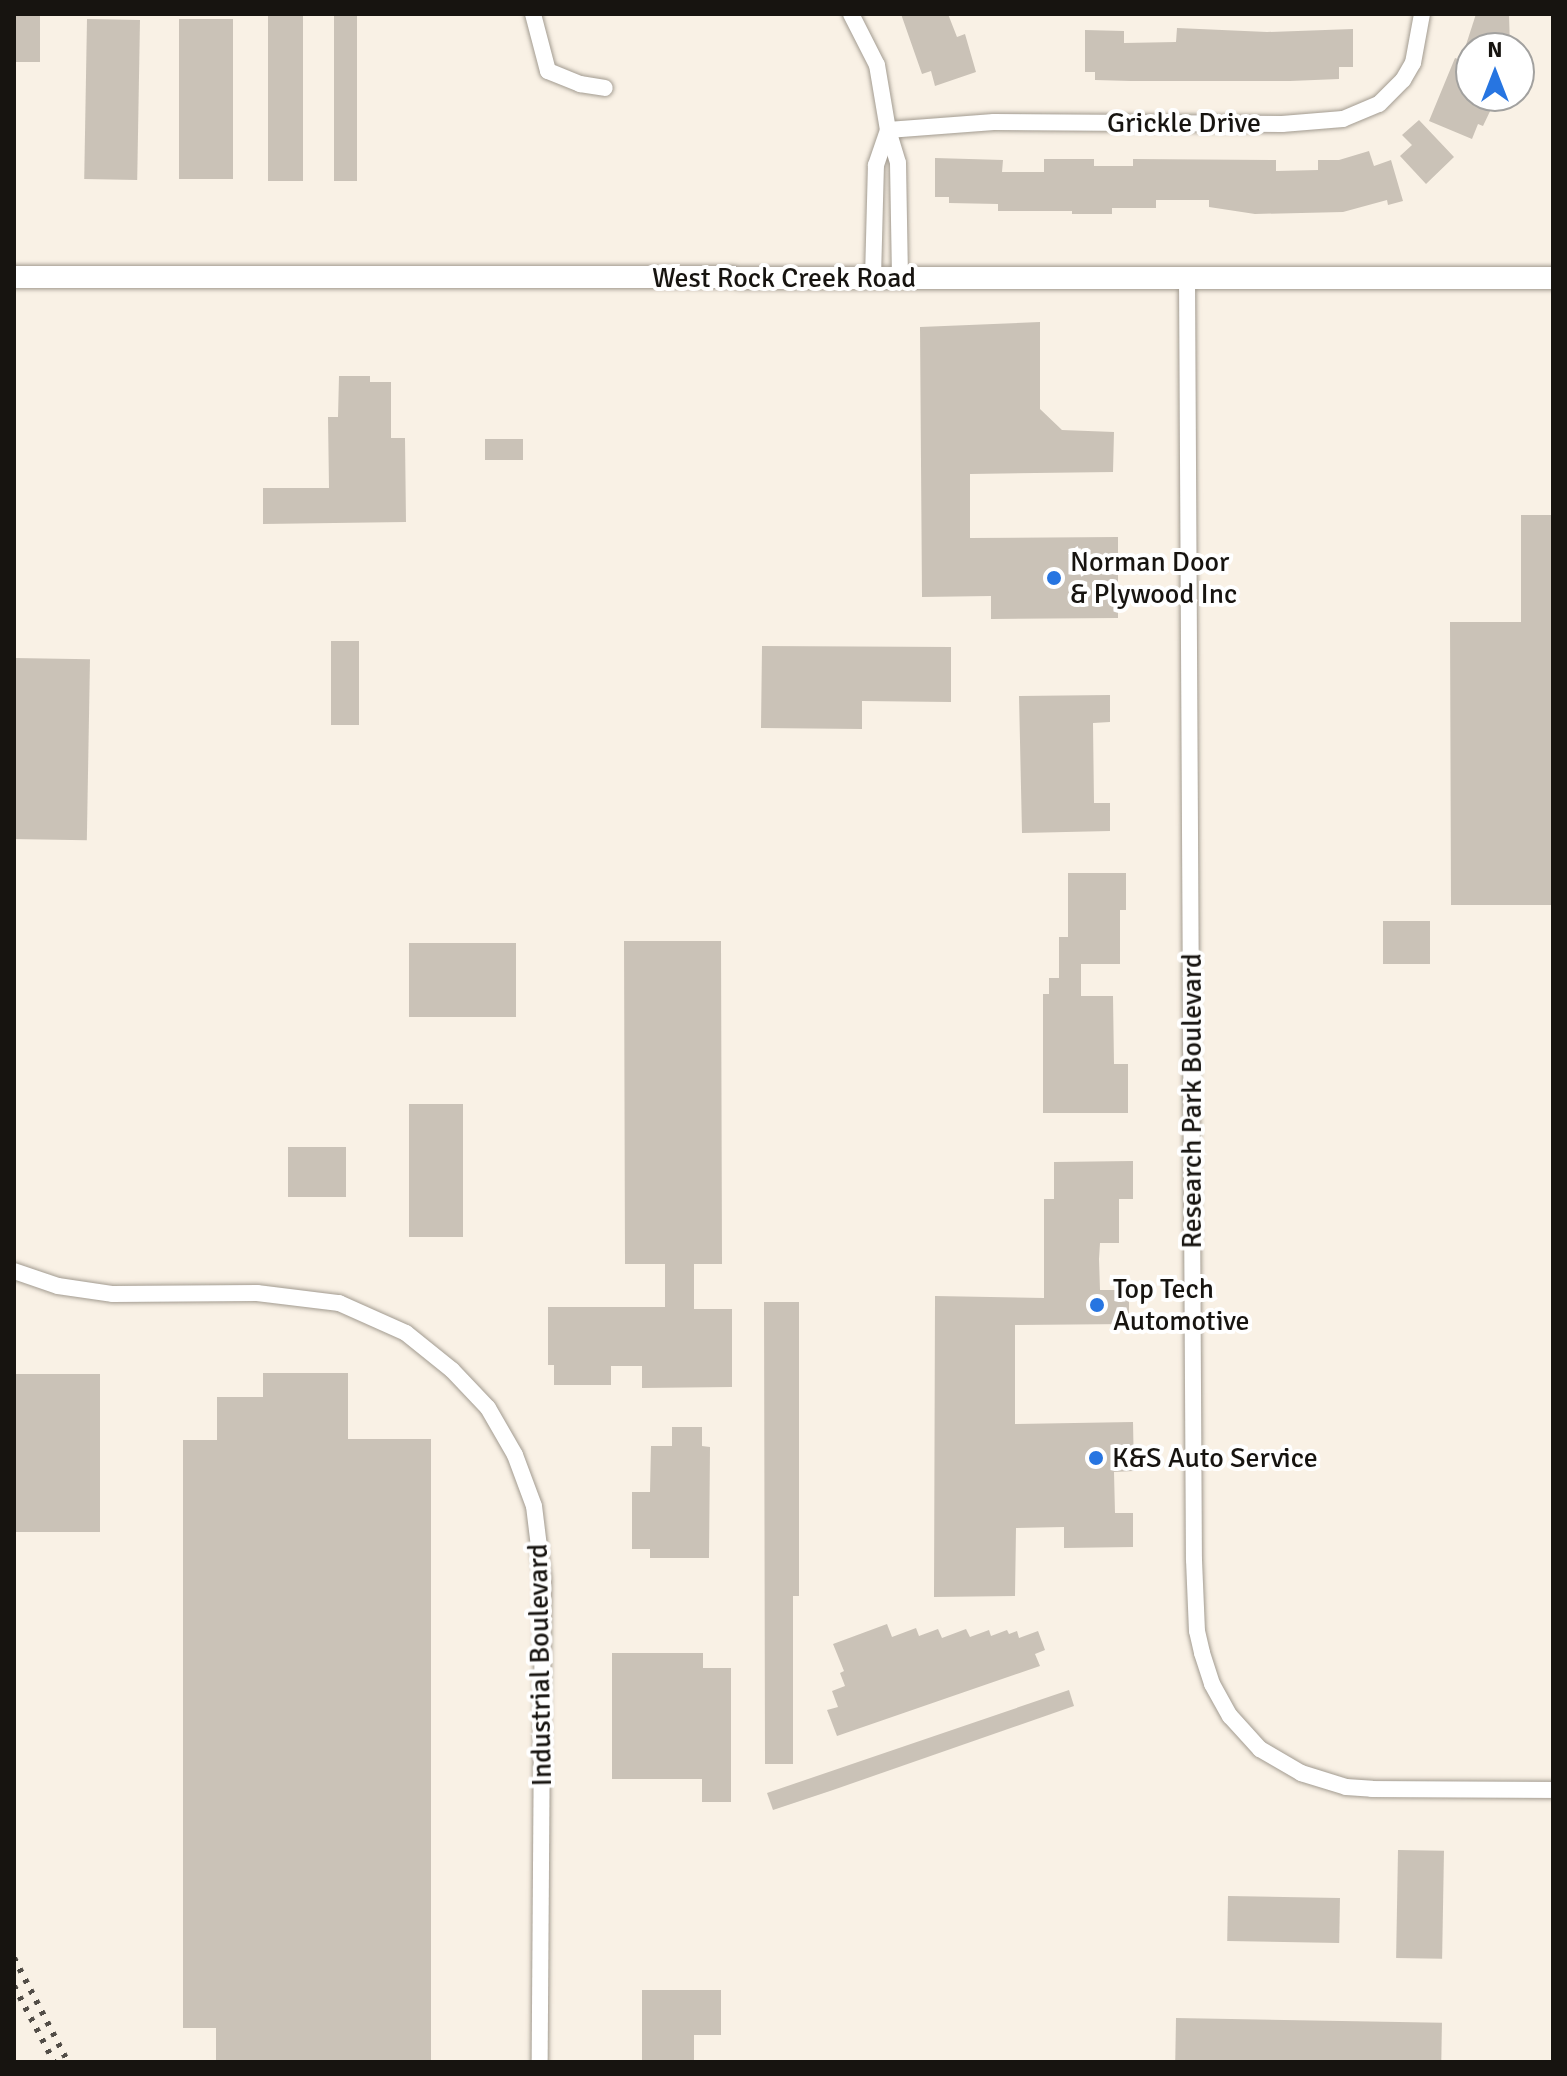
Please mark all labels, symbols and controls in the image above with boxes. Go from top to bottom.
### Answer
north arrow [1455,32,1535,112]
text: N [1487,36,1503,63]
street label: Grickle Drive [1107,106,1261,140]
street label: West Rock Creek Road [652,261,916,295]
place label: Norman Door & Plywood Inc [1070,545,1237,611]
marker: Norman Door & Plywood Inc [1045,569,1063,587]
street label: Research Park Boulevard [1175,953,1209,1249]
place label: Top Tech Automotive [1113,1272,1250,1338]
marker: Top Tech Automotive [1088,1296,1106,1314]
place label: K&S Auto Service [1112,1441,1318,1475]
marker: K&S Auto Service [1087,1449,1105,1467]
street label: Industrial Boulevard [521,1543,559,1787]

